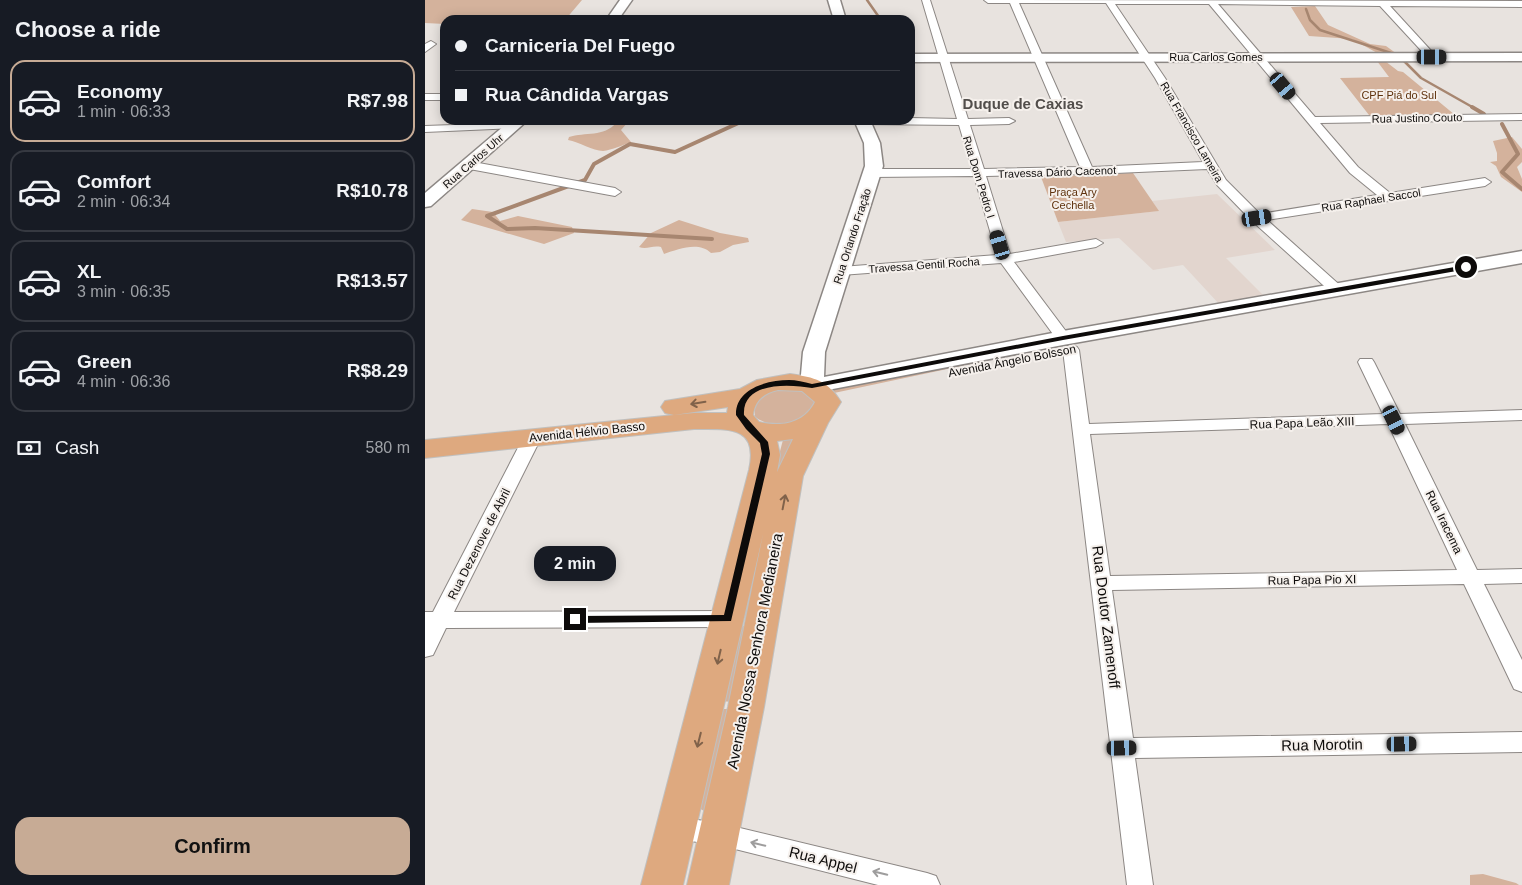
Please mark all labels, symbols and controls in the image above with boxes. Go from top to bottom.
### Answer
text: Choose a ride [15,17,160,42]
text: Carniceria Del Fuego [485,35,675,56]
car [1417,50,1447,65]
street label: Rua Carlos Gomes [1169,51,1263,63]
car [1267,70,1298,102]
icon: car [17,79,62,124]
street label: Rua Francisco Lameira [1158,80,1226,185]
text: Economy [77,81,163,102]
text: Rua Cândida Vargas [485,84,669,105]
park label: CPF Piá do Sul [1361,89,1437,101]
text: R$7.98 [347,90,408,111]
district label: Duque de Caxias [963,95,1083,112]
text: 1 min · 06:33 [77,103,170,120]
street label: Rua Justino Couto [1372,111,1462,125]
street label: Rua Carlos Uhr [440,131,506,190]
street label: Rua Dom Pedro I [961,135,997,219]
street label: Travessa Dário Cacenot [998,164,1116,180]
icon: car [17,169,62,214]
text: Comfort [77,171,151,192]
text: R$10.78 [336,180,408,201]
park label: Praça Ary Cechella [1049,186,1097,211]
street label: Rua Raphael Saccol [1321,186,1421,214]
street label: Rua Orlando Fração [831,187,873,285]
text: 2 min · 06:34 [77,193,170,210]
car [1241,208,1272,228]
car [988,228,1011,262]
street label: Travessa Gentil Rocha [868,255,981,275]
route start [1455,256,1477,278]
icon: car [17,259,62,304]
text: XL [77,261,101,282]
text: R$13.57 [336,270,408,291]
text: 3 min · 06:35 [77,283,170,300]
street label: Avenida Ângelo Bolsson [947,341,1077,380]
icon: car [17,349,62,394]
text: Green [77,351,132,372]
text: R$8.29 [347,360,408,381]
text: 4 min · 06:36 [77,373,170,390]
one-way arrow [691,399,707,409]
car [1380,403,1407,437]
street label: Rua Papa Leão XIII [1249,414,1355,432]
street label: Avenida Hélvio Basso [528,419,646,445]
icon: cash [15,434,43,462]
text: Cash [55,437,99,458]
text: 580 m [366,439,410,456]
street label: Rua Dezenove de Abril [445,486,513,602]
street label: Rua Iracema [1423,488,1465,556]
one-way arrow [779,494,789,510]
street label: Avenida Nossa Senhora Medianeira [723,531,786,770]
street label: Rua Doutor Zamenoff [1089,544,1124,690]
callout: 2 min [534,546,616,582]
text: 2 min [554,555,596,572]
street label: Rua Papa Pio XI [1268,572,1356,588]
route end [564,608,586,630]
one-way arrow [714,648,723,664]
one-way arrow [694,731,703,747]
street label: Rua Morotin [1281,735,1363,754]
car [1386,736,1417,752]
car [1106,740,1137,756]
button: Confirm [15,817,410,875]
one-way arrow [750,838,766,848]
street label: Rua Appel [787,843,859,876]
one-way arrow [873,868,889,878]

